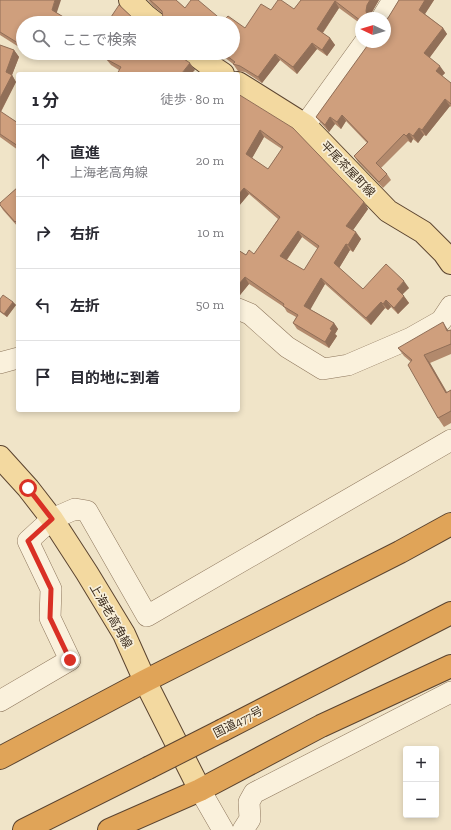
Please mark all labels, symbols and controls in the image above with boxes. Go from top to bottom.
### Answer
north arrow [355,12,391,48]
search box [16,16,240,60]
icon: search [30,27,52,49]
text: ここで検索 [62,31,137,49]
text: 1 分 [32,90,59,110]
text: 徒歩 · 80 m [161,92,224,107]
street label: 平尾茶屋町線 [318,138,378,200]
text: 直進 [70,144,100,162]
icon: ahead [32,150,54,172]
text: 20 m [196,153,224,168]
text: 上海老高角線 [70,165,148,180]
icon: right [32,222,54,244]
text: 右折 [70,225,100,243]
text: 10 m [197,225,224,240]
icon: left [32,294,54,316]
text: 左折 [70,297,100,315]
text: 50 m [196,297,224,312]
icon: arrive [32,366,54,388]
text: 目的地に到着 [70,369,160,387]
route start [19,479,37,497]
street label: 上海老高角線 [87,581,135,651]
route end [61,651,79,669]
street label: 国道477号 [211,704,265,740]
map controls [403,746,439,818]
button: + [403,746,439,782]
button: − [403,782,439,818]

